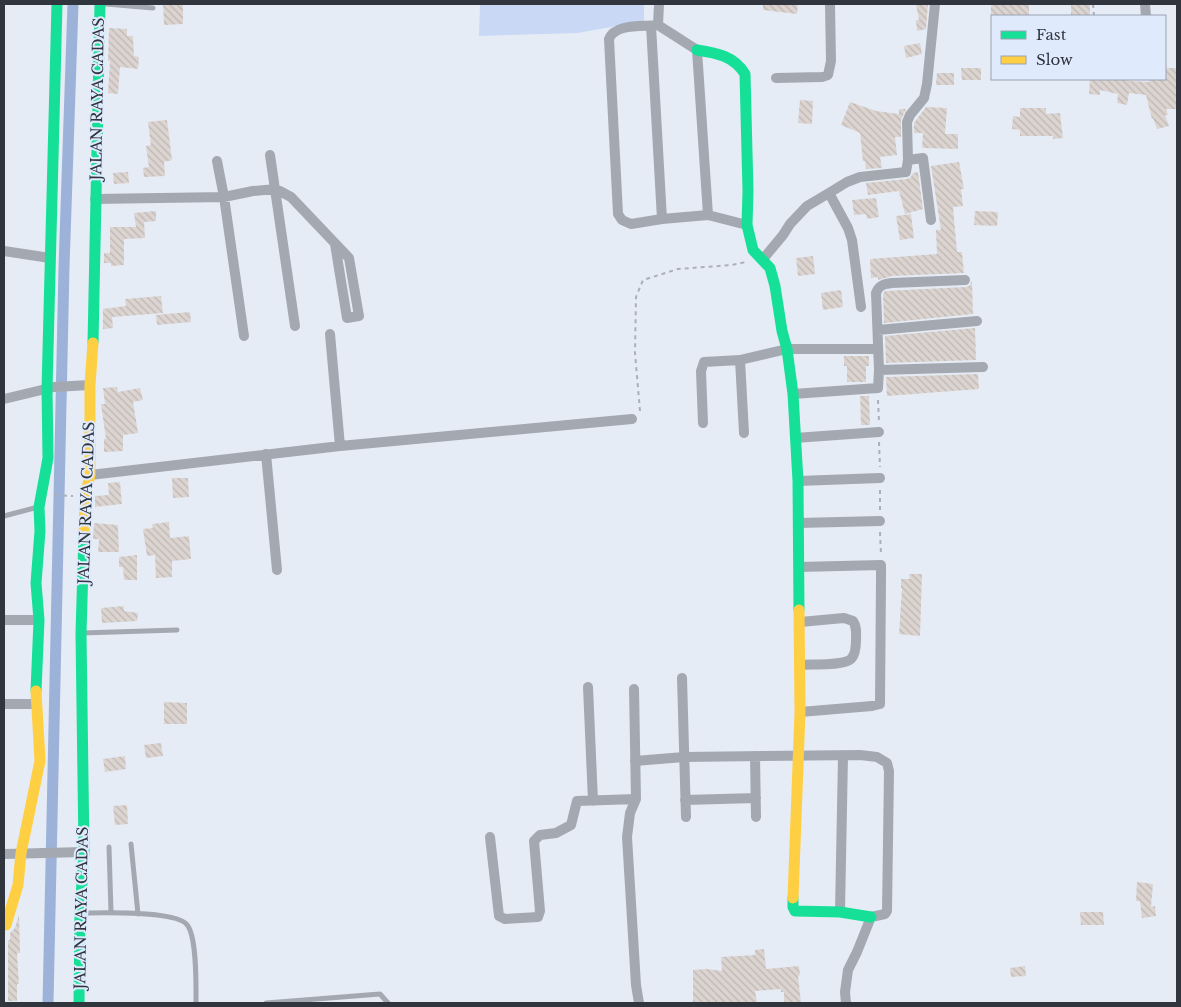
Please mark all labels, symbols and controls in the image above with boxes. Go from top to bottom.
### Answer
legend [991,15,1166,80]
street label: JALAN RAYA CADAS [86,17,108,183]
text: Fast [1036,25,1067,44]
text: Slow [1036,50,1073,69]
street label: JALAN RAYA CADAS [74,421,98,587]
street label: JALAN RAYA CADAS [70,826,92,992]

